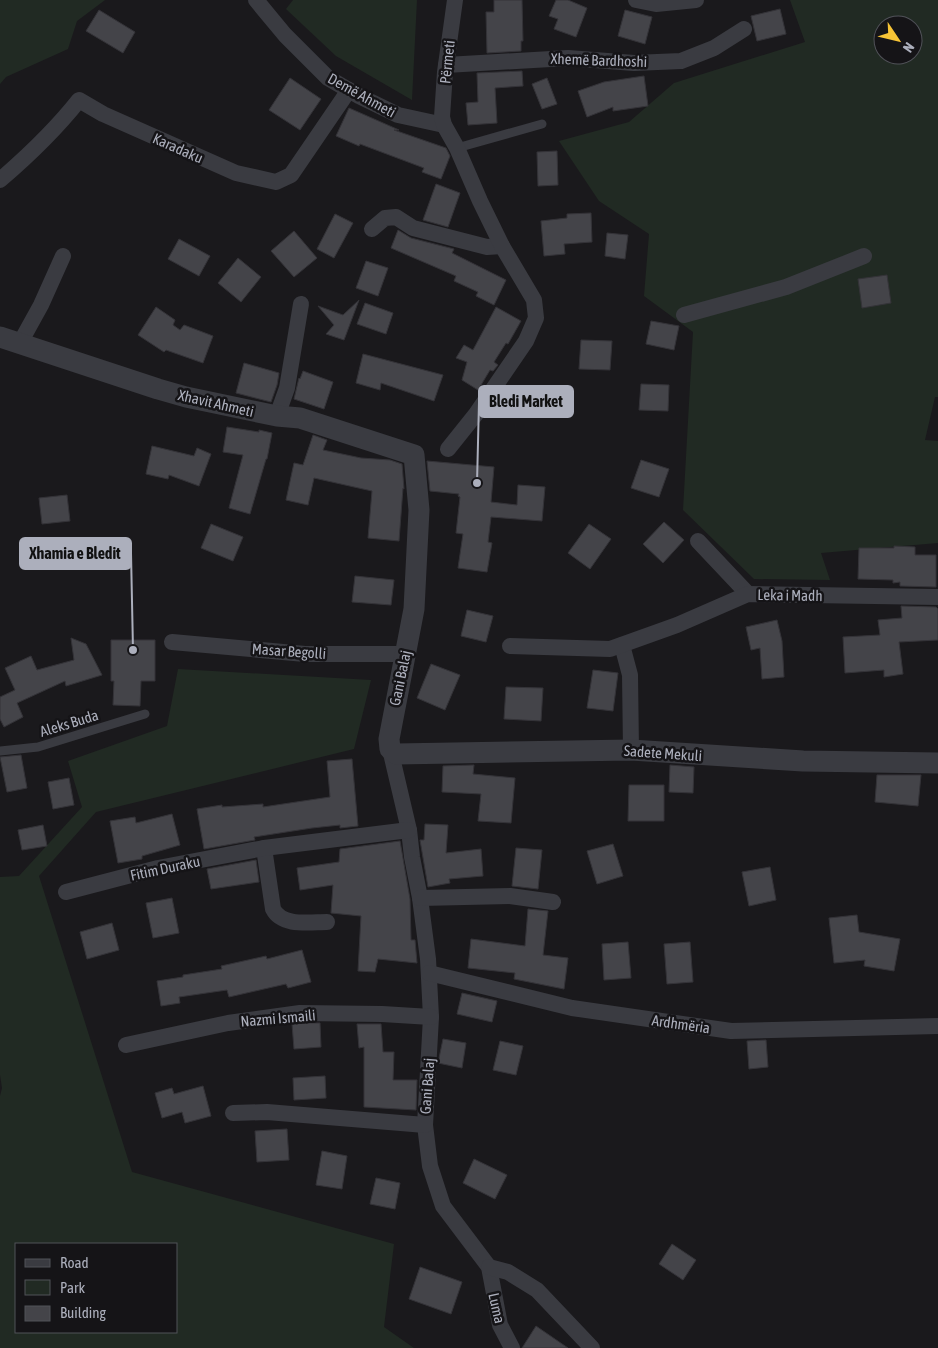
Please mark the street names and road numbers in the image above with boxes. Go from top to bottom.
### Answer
street label: Përmeti [436,39,458,85]
street label: Xhemë Bardhoshi [550,50,648,70]
street label: Demë Ahmeti [325,69,399,121]
street label: Karadaku [150,129,206,167]
street label: Xhavit Ahmeti [177,386,255,420]
street label: Leka i Madh [757,586,823,604]
street label: Masar Begolli [251,640,327,662]
street label: Gani Balaj [386,649,414,707]
street label: Aleks Buda [38,706,100,740]
street label: Sadete Mekuli [623,742,703,764]
street label: Fitim Duraku [129,852,201,884]
street label: Nazmi Ismaili [240,1006,316,1030]
street label: Ardhmëria [651,1012,711,1036]
street label: Gani Balaj [417,1057,437,1115]
street label: Luma [485,1291,509,1325]

